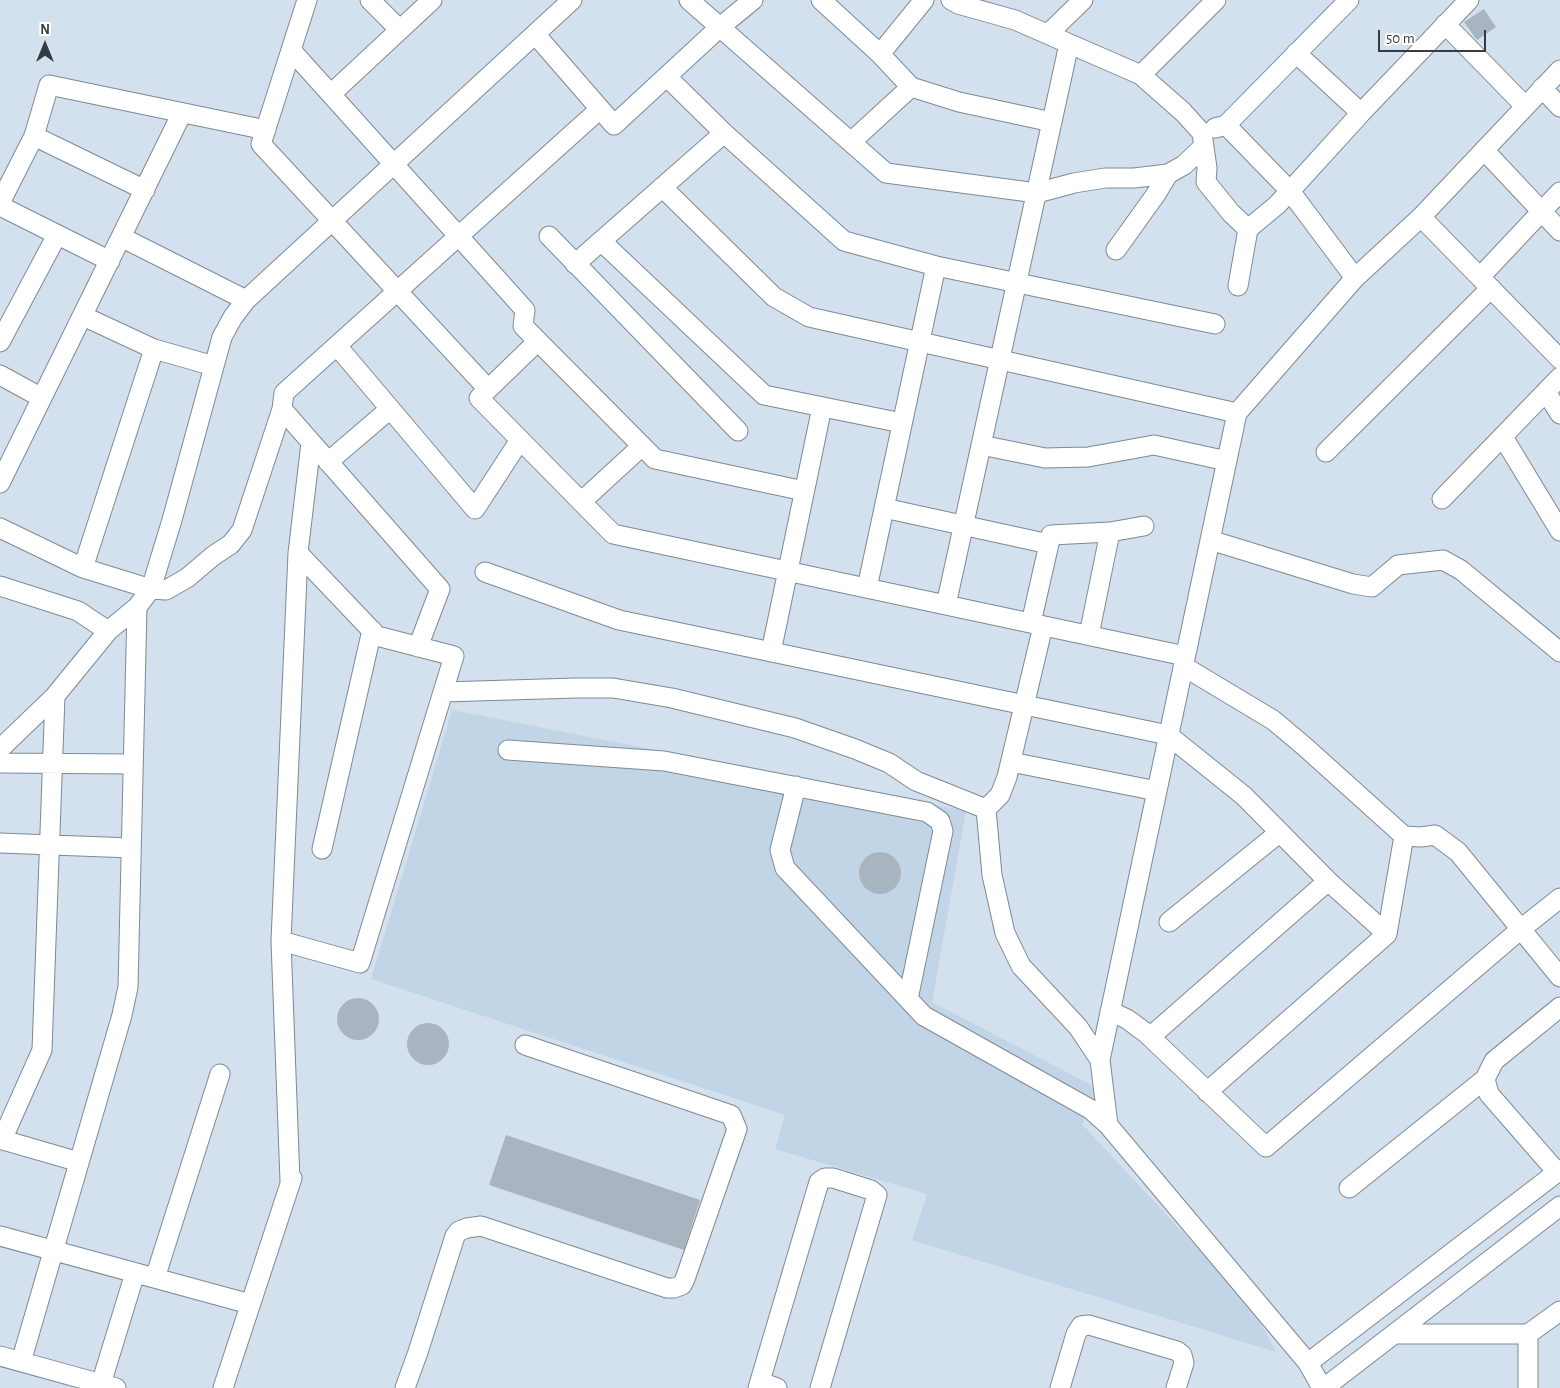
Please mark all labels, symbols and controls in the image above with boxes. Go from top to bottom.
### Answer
north arrow [20,20,70,70]
scale bar [1380,20,1488,52]
text: N [40,23,50,37]
text: 50 m [1386,31,1415,46]

